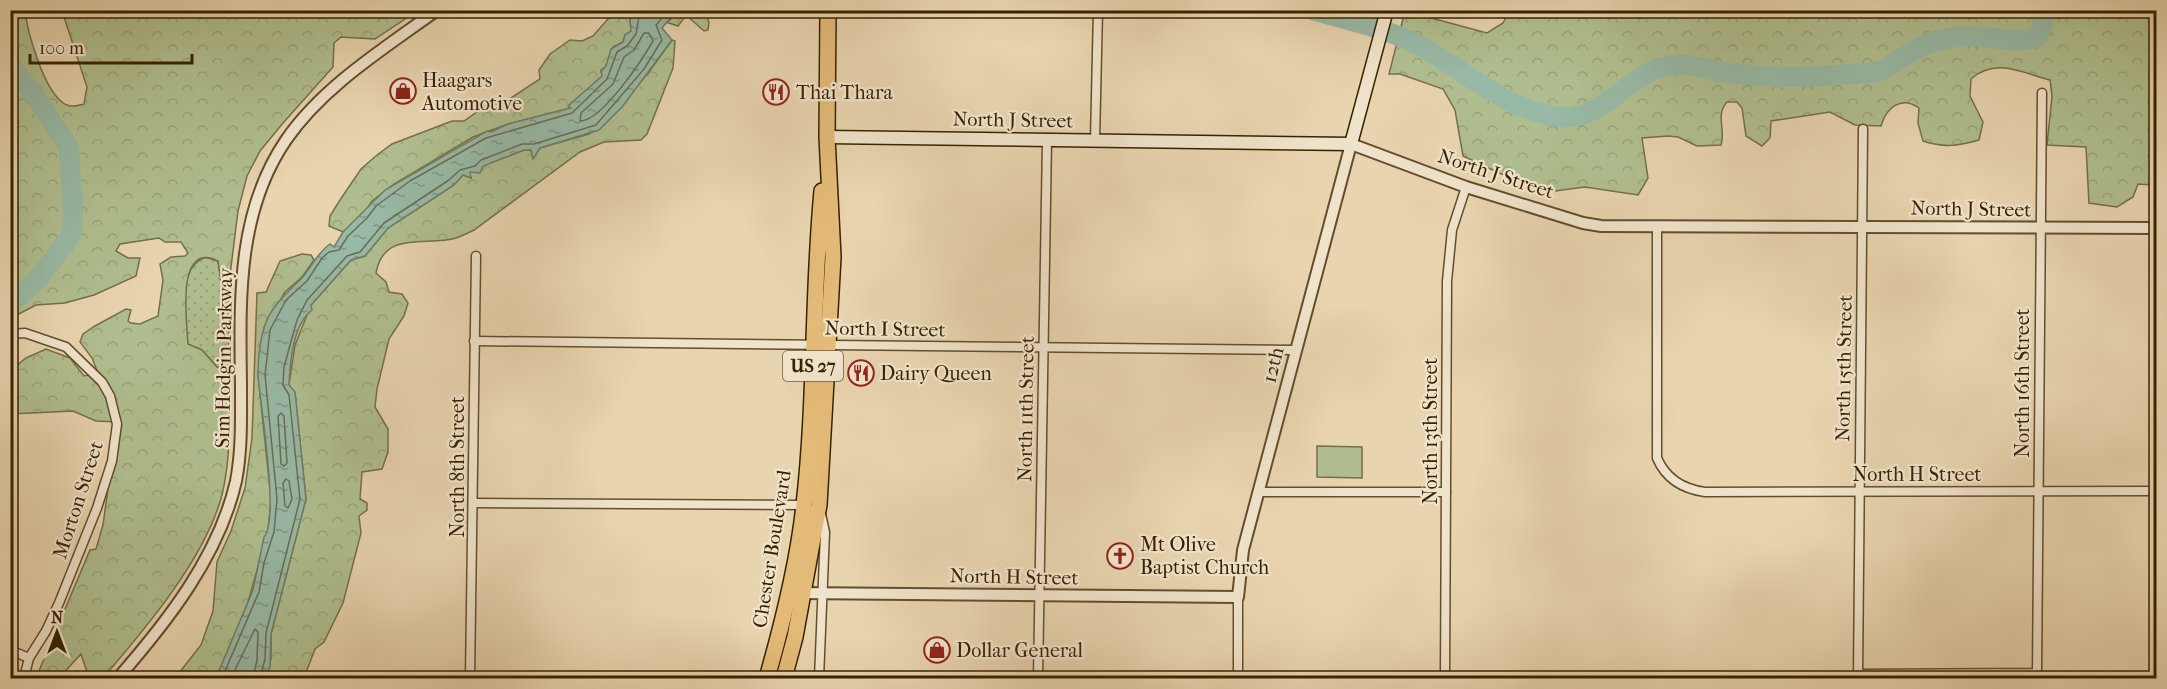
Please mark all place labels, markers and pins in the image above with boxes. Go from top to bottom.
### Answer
place label: Haagars Automotive [421,69,522,115]
shop icon: Haagars Automotive [388,76,418,106]
restaurant icon: Thai Thara [761,77,791,107]
place label: Thai Thara [796,81,893,104]
restaurant icon: Dairy Queen [846,358,876,388]
place label: Dairy Queen [880,362,992,385]
place label: Mt Olive Baptist Church [1140,533,1270,579]
church icon: Mt Olive Baptist Church [1105,541,1135,571]
shop icon: Dollar General [922,635,952,665]
place label: Dollar General [956,639,1084,662]

